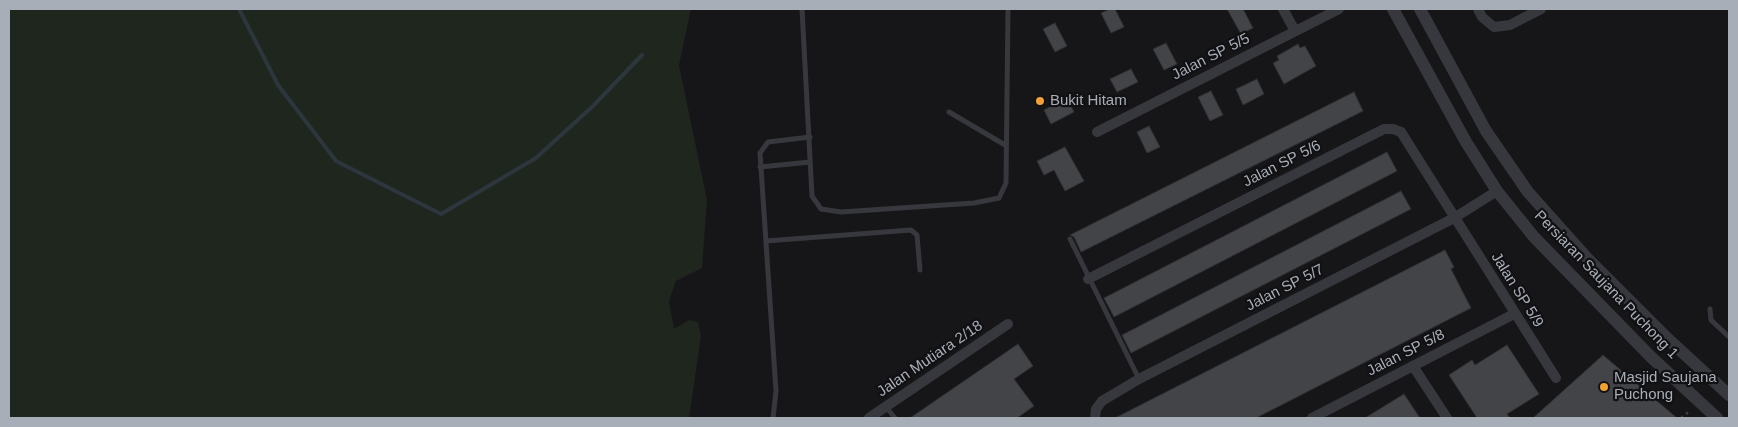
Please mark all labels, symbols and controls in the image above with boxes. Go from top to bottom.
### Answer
street label: Jalan SP 5/5 [1169,30,1253,84]
place label: Bukit Hitam [1050,92,1127,110]
marker: Bukit Hitam [1034,95,1046,107]
street label: Jalan SP 5/6 [1240,137,1324,191]
street label: Persiaran Saujana Puchong 1 [1530,207,1682,363]
street label: Jalan SP 5/9 [1487,249,1547,331]
street label: Jalan SP 5/7 [1243,261,1327,315]
street label: Jalan Mutiara 2/18 [874,317,986,401]
street label: Jalan SP 5/8 [1364,326,1448,380]
place label: Masjid Saujana Puchong [1614,369,1717,404]
marker: Masjid Saujana Puchong [1598,381,1610,393]

